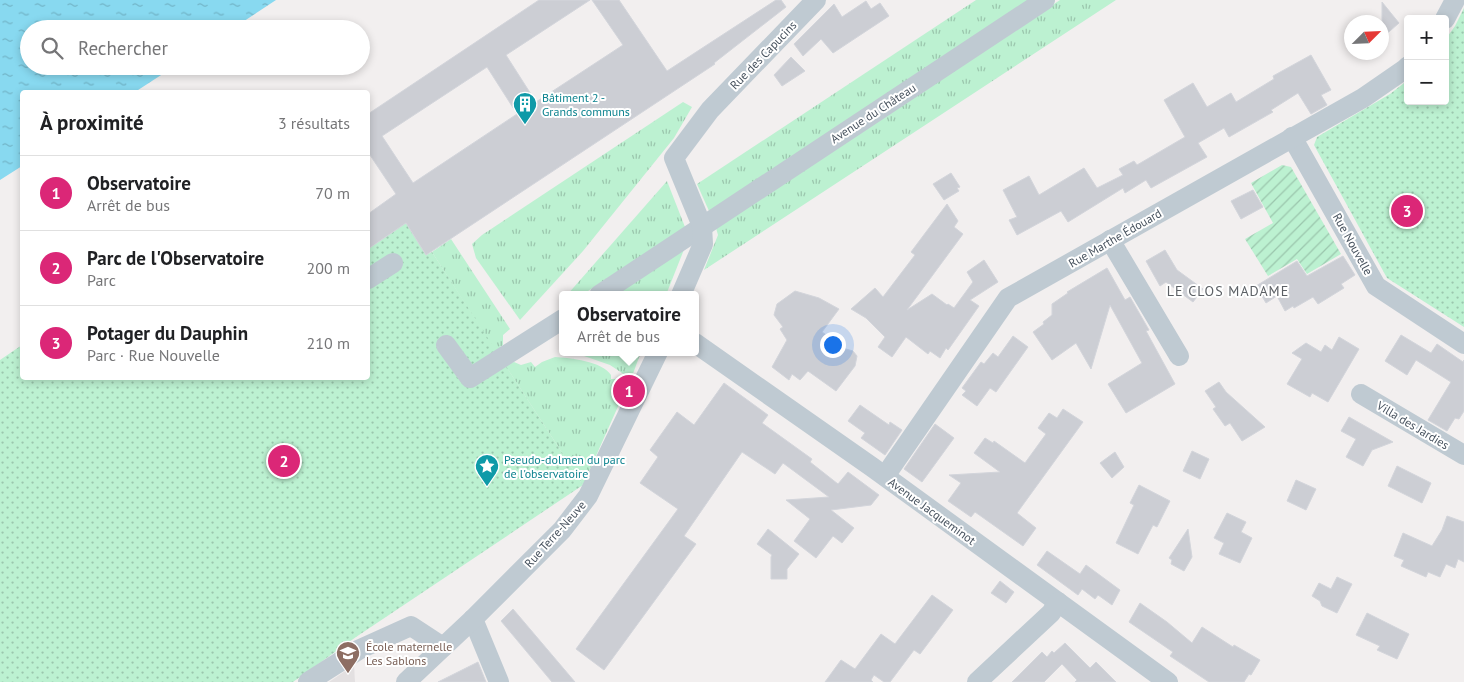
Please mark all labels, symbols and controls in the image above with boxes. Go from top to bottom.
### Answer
north arrow [1344,15,1389,60]
map controls [1404,15,1449,105]
button: + [1404,15,1449,60]
street label: Rue des Capucins [727,18,799,92]
search box [20,20,370,75]
icon: search [38,34,66,62]
text: Rechercher [78,36,168,60]
button: − [1404,60,1449,105]
street label: Avenue du Château [828,80,918,146]
place label: Bâtiment 2 - Grands communs [542,90,630,119]
building icon: Bâtiment 2 - Grands communs [512,91,538,125]
text: À proximité [40,109,144,136]
text: 3 résultats [278,113,350,133]
text: Observatoire [87,171,191,195]
text: 1 [51,183,61,203]
text: 70 m [315,183,350,203]
pin: 3 [1391,192,1423,230]
text: Arrêt de bus [87,195,170,215]
street label: Rue Marthe Édouard [1066,205,1164,271]
street label: Rue Nouvelle [1330,210,1376,278]
text: Parc de l'Observatoire [87,246,264,270]
text: 2 [51,258,61,278]
text: 200 m [307,258,350,278]
text: Parc [87,270,116,290]
district label: LE CLOS MADAME [1167,282,1289,300]
popup [559,291,699,356]
text: Observatoire [577,302,681,326]
text: Potager du Dauphin [87,321,248,345]
text: Arrêt de bus [577,326,660,346]
your location [820,332,846,358]
text: 3 [51,333,61,353]
text: 210 m [307,333,350,353]
text: Parc · Rue Nouvelle [87,345,220,365]
pin: 1 [613,372,645,410]
street label: Villa des Jardies [1373,397,1452,452]
pin: 2 [268,442,300,480]
place label: Pseudo-dolmen du parc de l'observatoire [504,452,626,481]
place icon: Pseudo-dolmen du parc de l'observatoire [474,453,500,487]
street label: Avenue Jacqueminot [885,474,979,548]
street label: Rue Terre-Neuve [521,498,589,570]
place label: École maternelle Les Sablons [366,639,452,668]
school or university icon: École maternelle Les Sablons [335,640,361,674]

